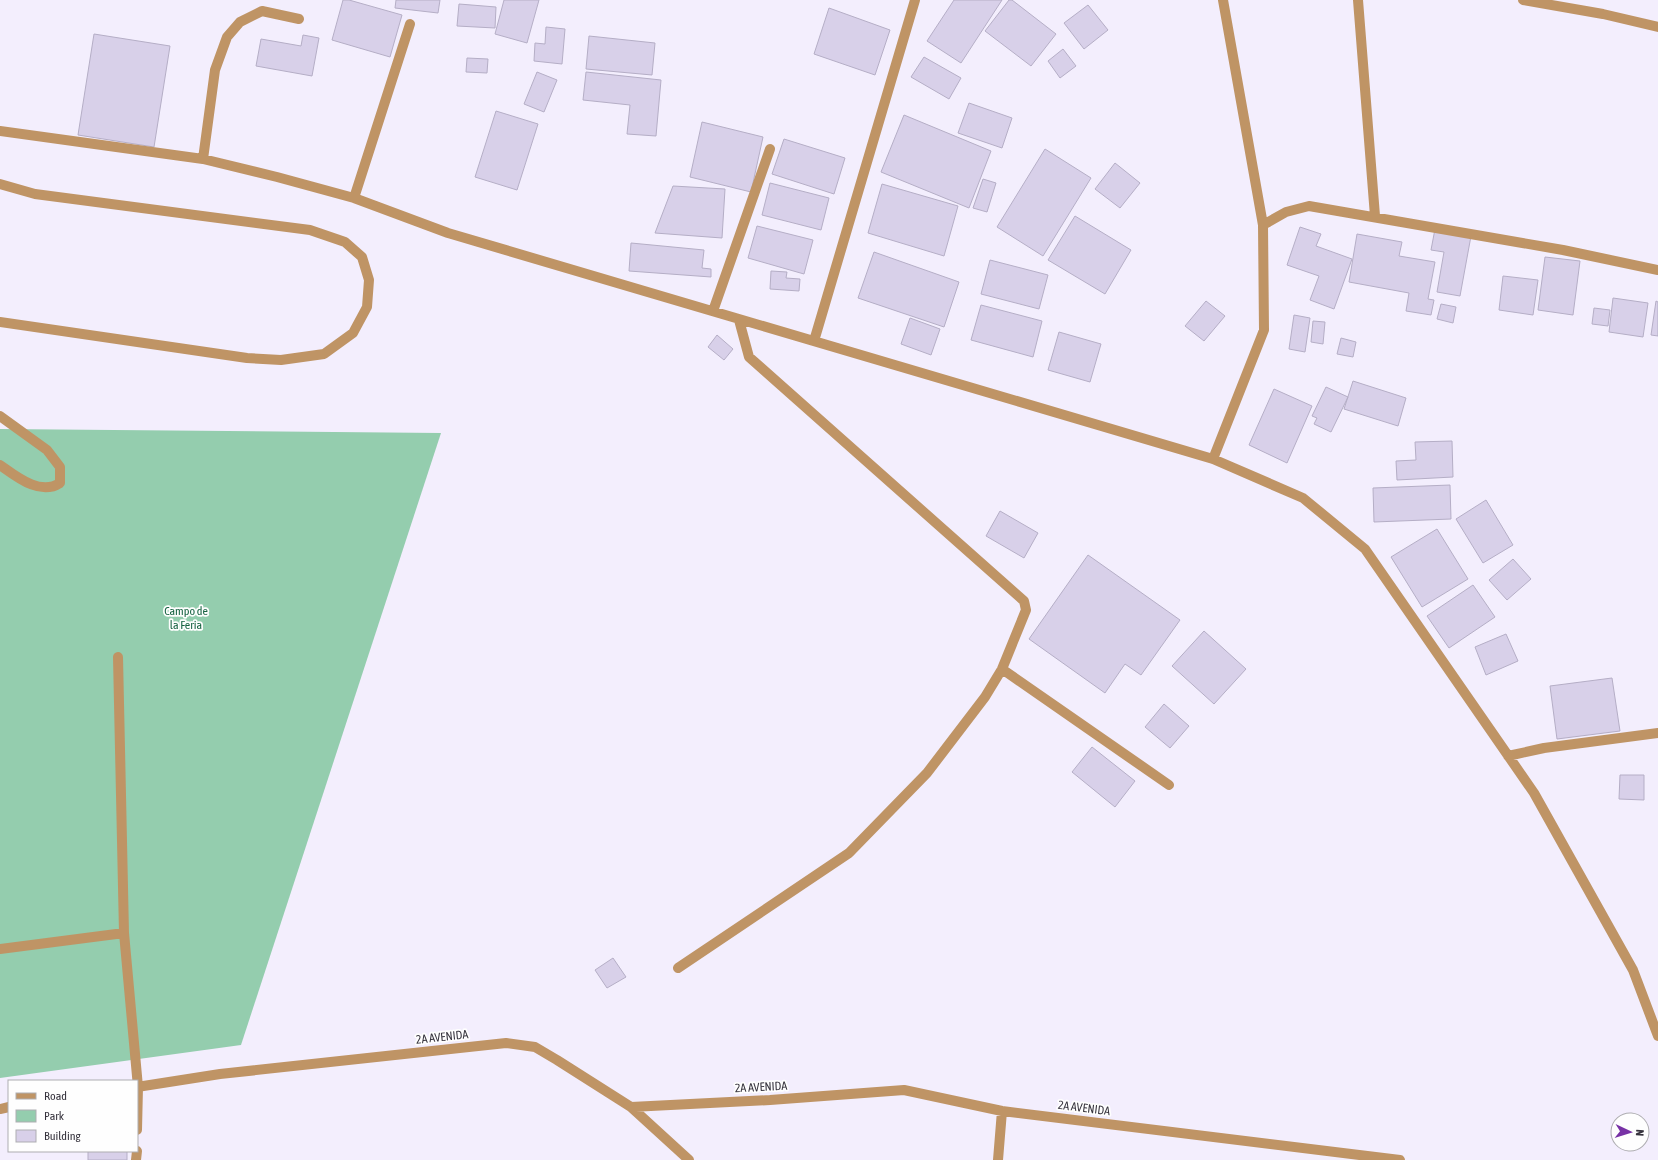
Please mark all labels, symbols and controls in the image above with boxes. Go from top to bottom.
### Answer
park label: Campo de la Feria [164,604,208,632]
street label: 2A AVENIDA [415,1027,469,1047]
street label: 2A AVENIDA [734,1079,788,1095]
legend [8,1080,138,1152]
text: Road [44,1089,67,1103]
street label: 2A AVENIDA [1057,1098,1111,1118]
text: Park [44,1109,65,1123]
north arrow [1610,1112,1650,1152]
text: Building [44,1129,82,1143]
text: N [1634,1129,1646,1136]

